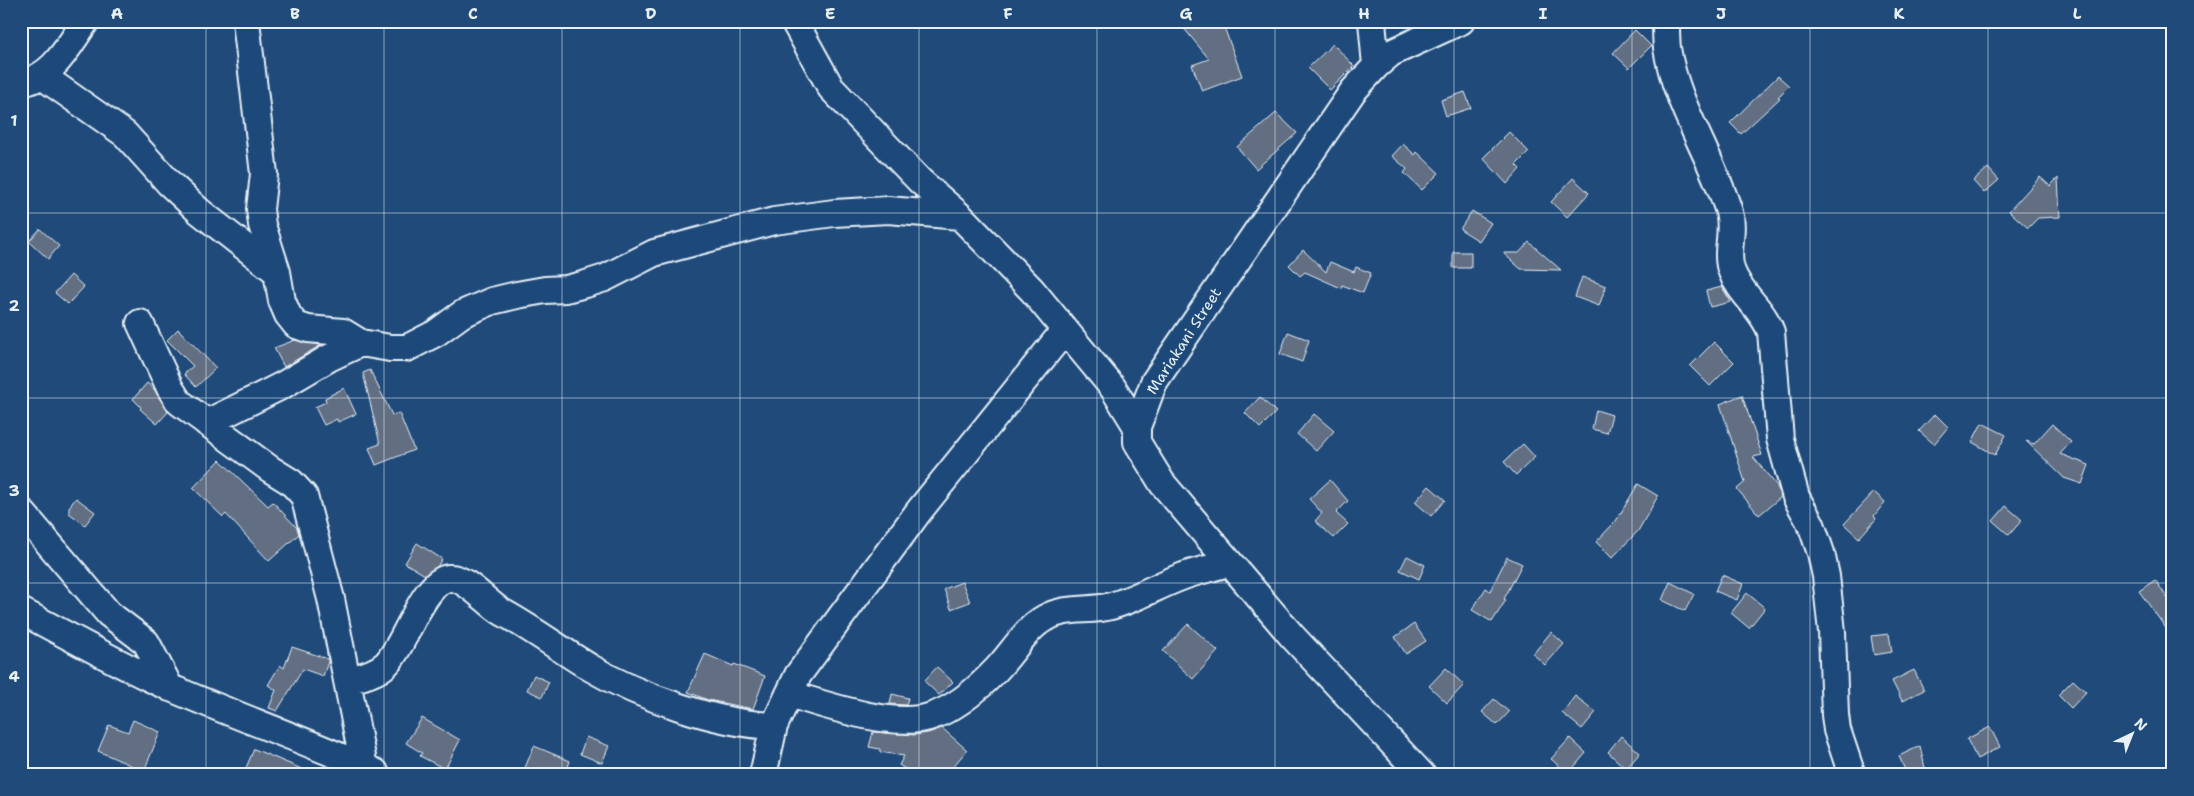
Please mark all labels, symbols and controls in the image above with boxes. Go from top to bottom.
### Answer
text: A [111,3,123,24]
text: B [290,3,300,24]
text: C [468,3,478,24]
text: D [645,3,657,24]
text: E [825,3,835,24]
text: F [1003,3,1013,24]
text: G [1180,3,1193,24]
text: H [1358,3,1370,24]
text: I [1539,3,1548,24]
text: J [1716,3,1726,24]
text: K [1894,3,1905,24]
text: L [2073,3,2082,24]
text: 1 [10,110,18,131]
street label: Mariakani Street [1142,284,1226,398]
text: 2 [8,295,20,316]
text: 3 [8,480,20,501]
text: 4 [8,666,20,687]
north arrow [2106,708,2156,758]
text: N [2131,714,2151,735]

